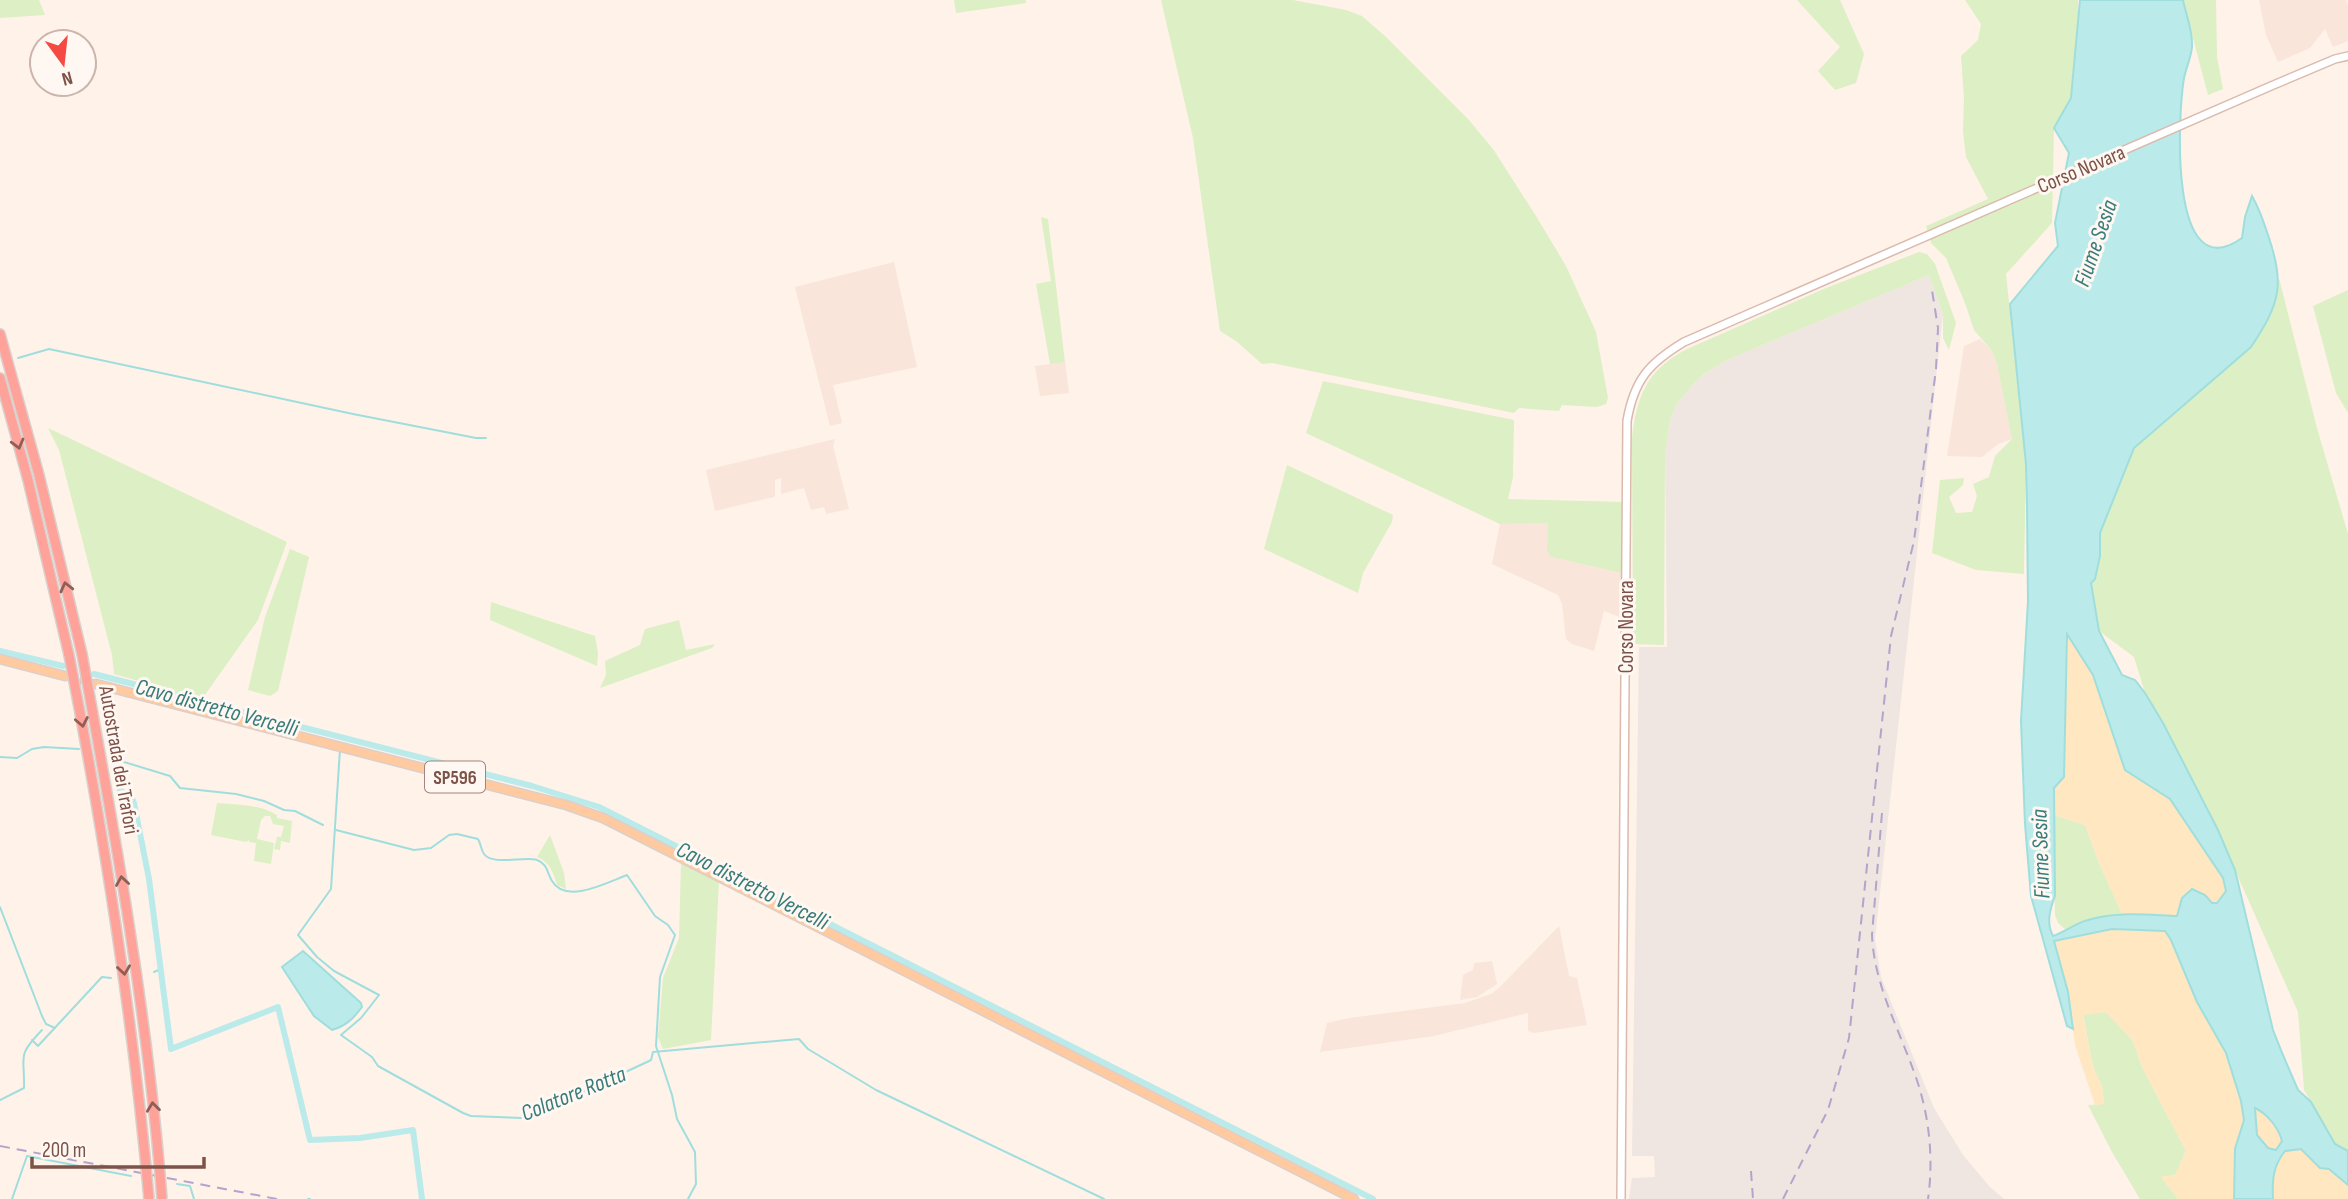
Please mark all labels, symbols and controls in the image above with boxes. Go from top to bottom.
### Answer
north arrow [28,28,98,98]
text: N [59,66,75,90]
street label: Corso Novara [2034,140,2129,199]
water label: Fiume Sesia [2068,196,2124,290]
one-way arrow [10,438,24,450]
street label: Corso Novara [1614,581,1639,673]
one-way arrow [60,582,74,594]
water label: Cavo distretto Vercelli [132,673,302,743]
street label: Autostrada dei Trafori [93,683,144,836]
one-way arrow [74,716,89,728]
road number: SP596 [425,762,485,792]
water label: Fiume Sesia [2025,808,2057,899]
water label: Cavo distretto Vercelli [672,835,834,937]
one-way arrow [115,875,130,887]
one-way arrow [116,964,131,976]
water label: Colatore Rotta [517,1060,631,1128]
one-way arrow [146,1101,161,1113]
scale bar [32,1126,203,1170]
text: 200 m [42,1138,86,1163]

